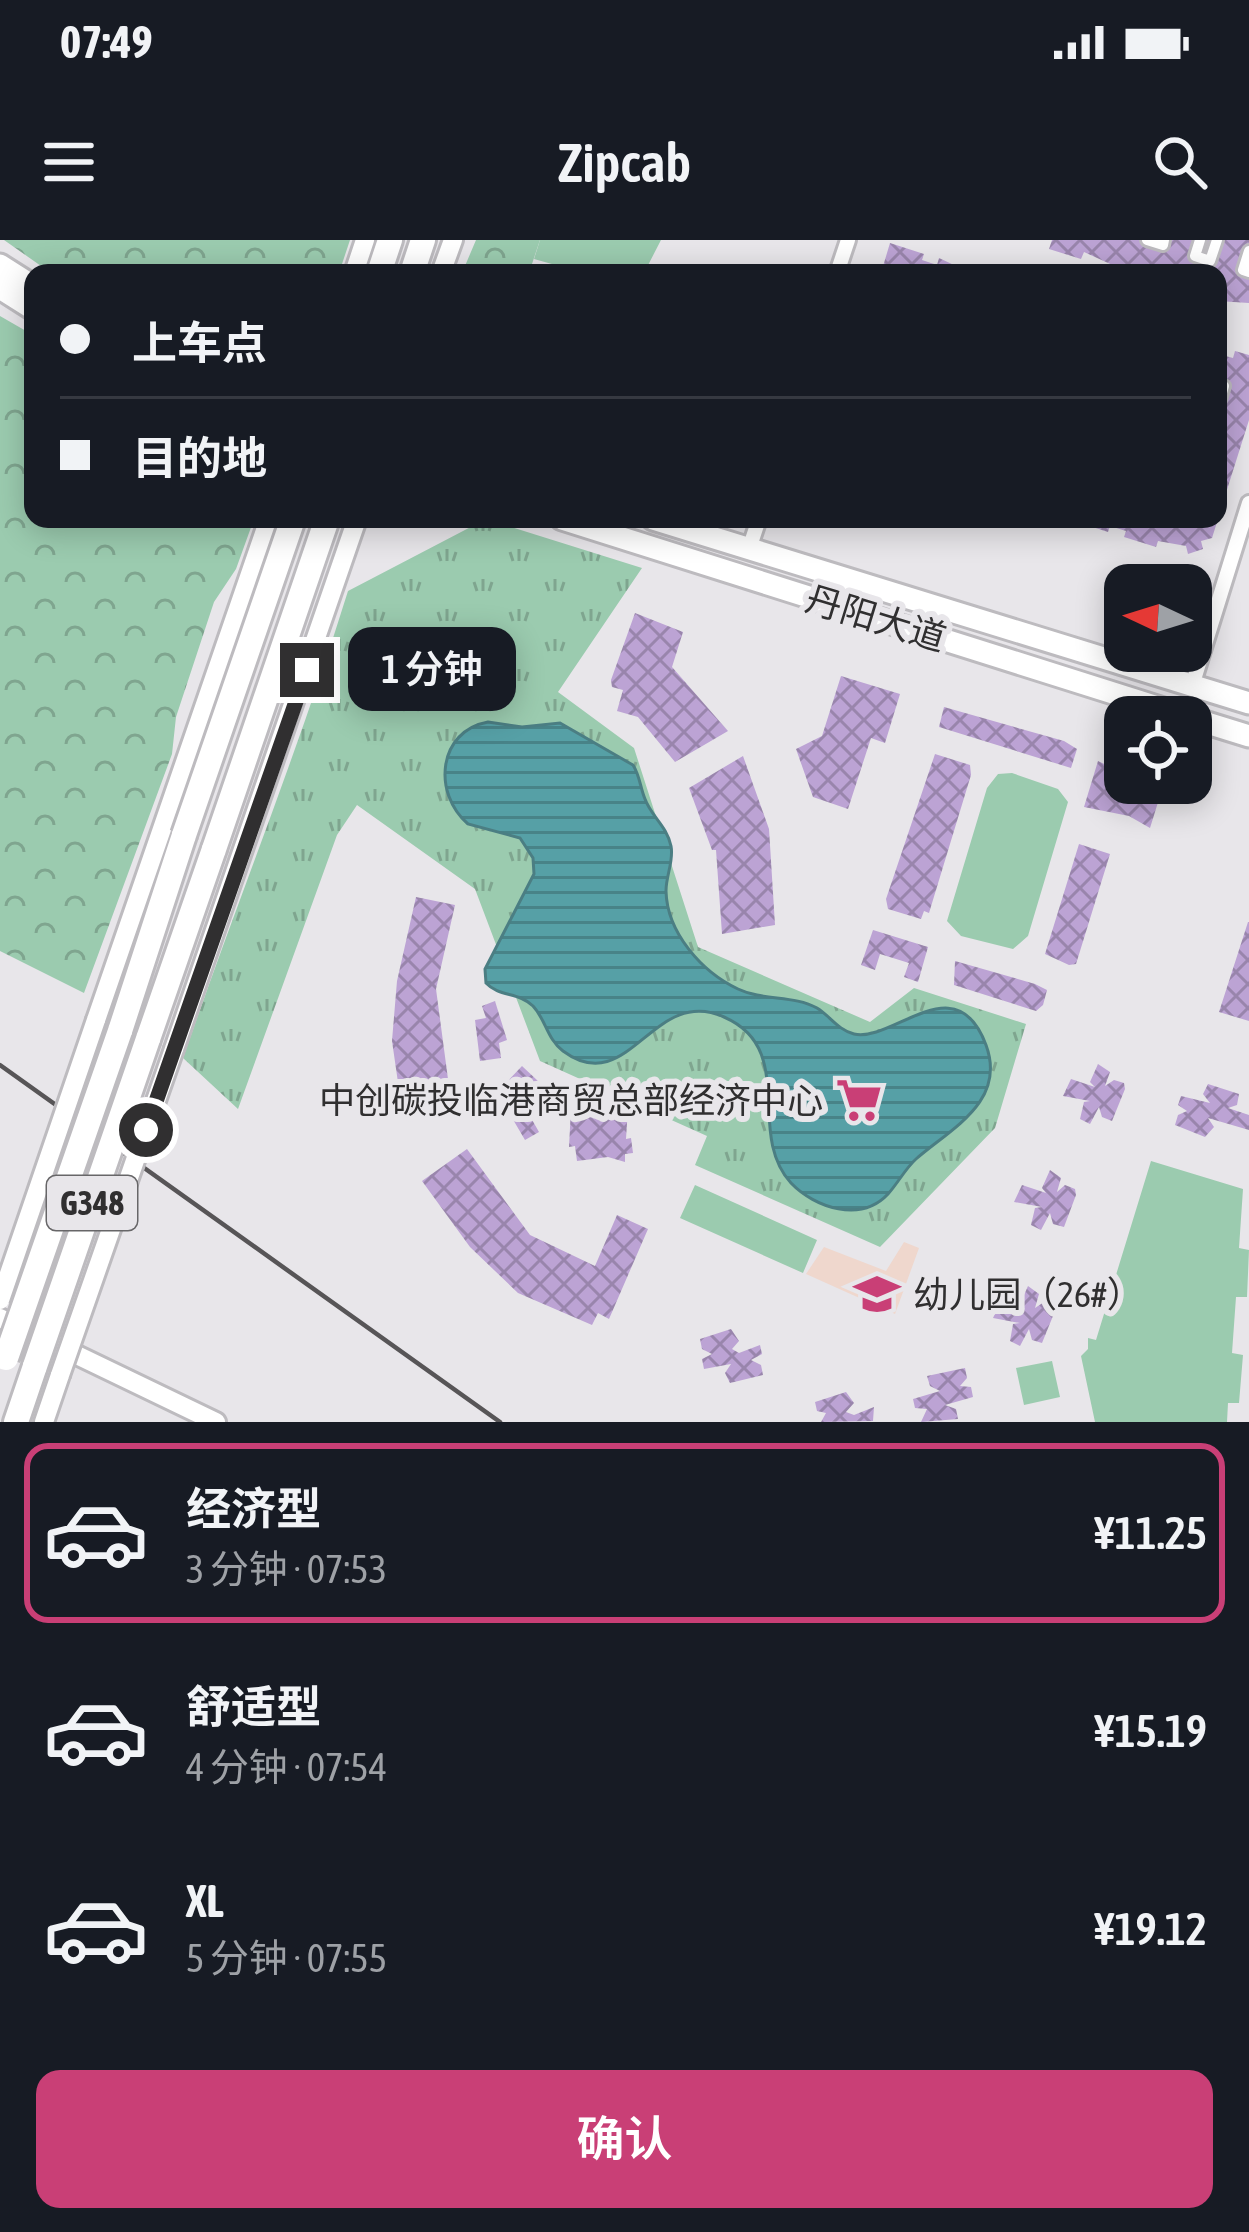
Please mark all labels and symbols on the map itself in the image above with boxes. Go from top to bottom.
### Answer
north arrow [1104,564,1212,672]
street label: 丹阳大道 [801,577,951,659]
callout: 1 分钟 [349,628,517,712]
route end [280,643,334,697]
supermarket icon: 中创碳投临港商贸总部经济中心 [834,1075,884,1125]
place label: 中创碳投临港商贸总部经济中心 [319,1079,823,1121]
route start [119,1103,173,1157]
road number: G348 [47,1176,137,1230]
school or university icon: 幼儿园（26#） [852,1269,902,1319]
place label: 幼儿园（26#） [913,1273,1143,1315]

